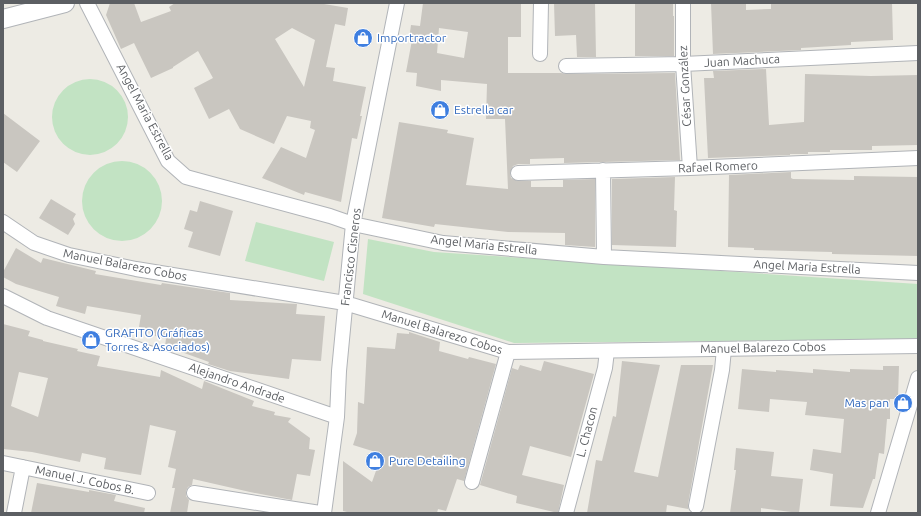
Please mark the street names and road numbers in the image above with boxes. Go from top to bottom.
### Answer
street label: César González [676,45,693,127]
street label: Juan Machuca [704,52,780,69]
street label: Angel Maria Estrella [115,61,176,162]
street label: Rafael Romero [678,159,758,174]
street label: Francisco Cisneros [338,207,363,307]
street label: Angel Maria Estrella [430,232,538,257]
street label: Manuel Balarezo Cobos [62,246,188,283]
street label: Angel Maria Estrella [753,257,861,276]
street label: Manuel Balarezo Cobos [380,307,504,356]
street label: Manuel Balarezo Cobos [700,340,826,355]
street label: Alejandro Andrade [187,360,287,405]
street label: L. Chacon [574,405,600,459]
street label: Manuel J. Cobos B. [34,463,136,496]

